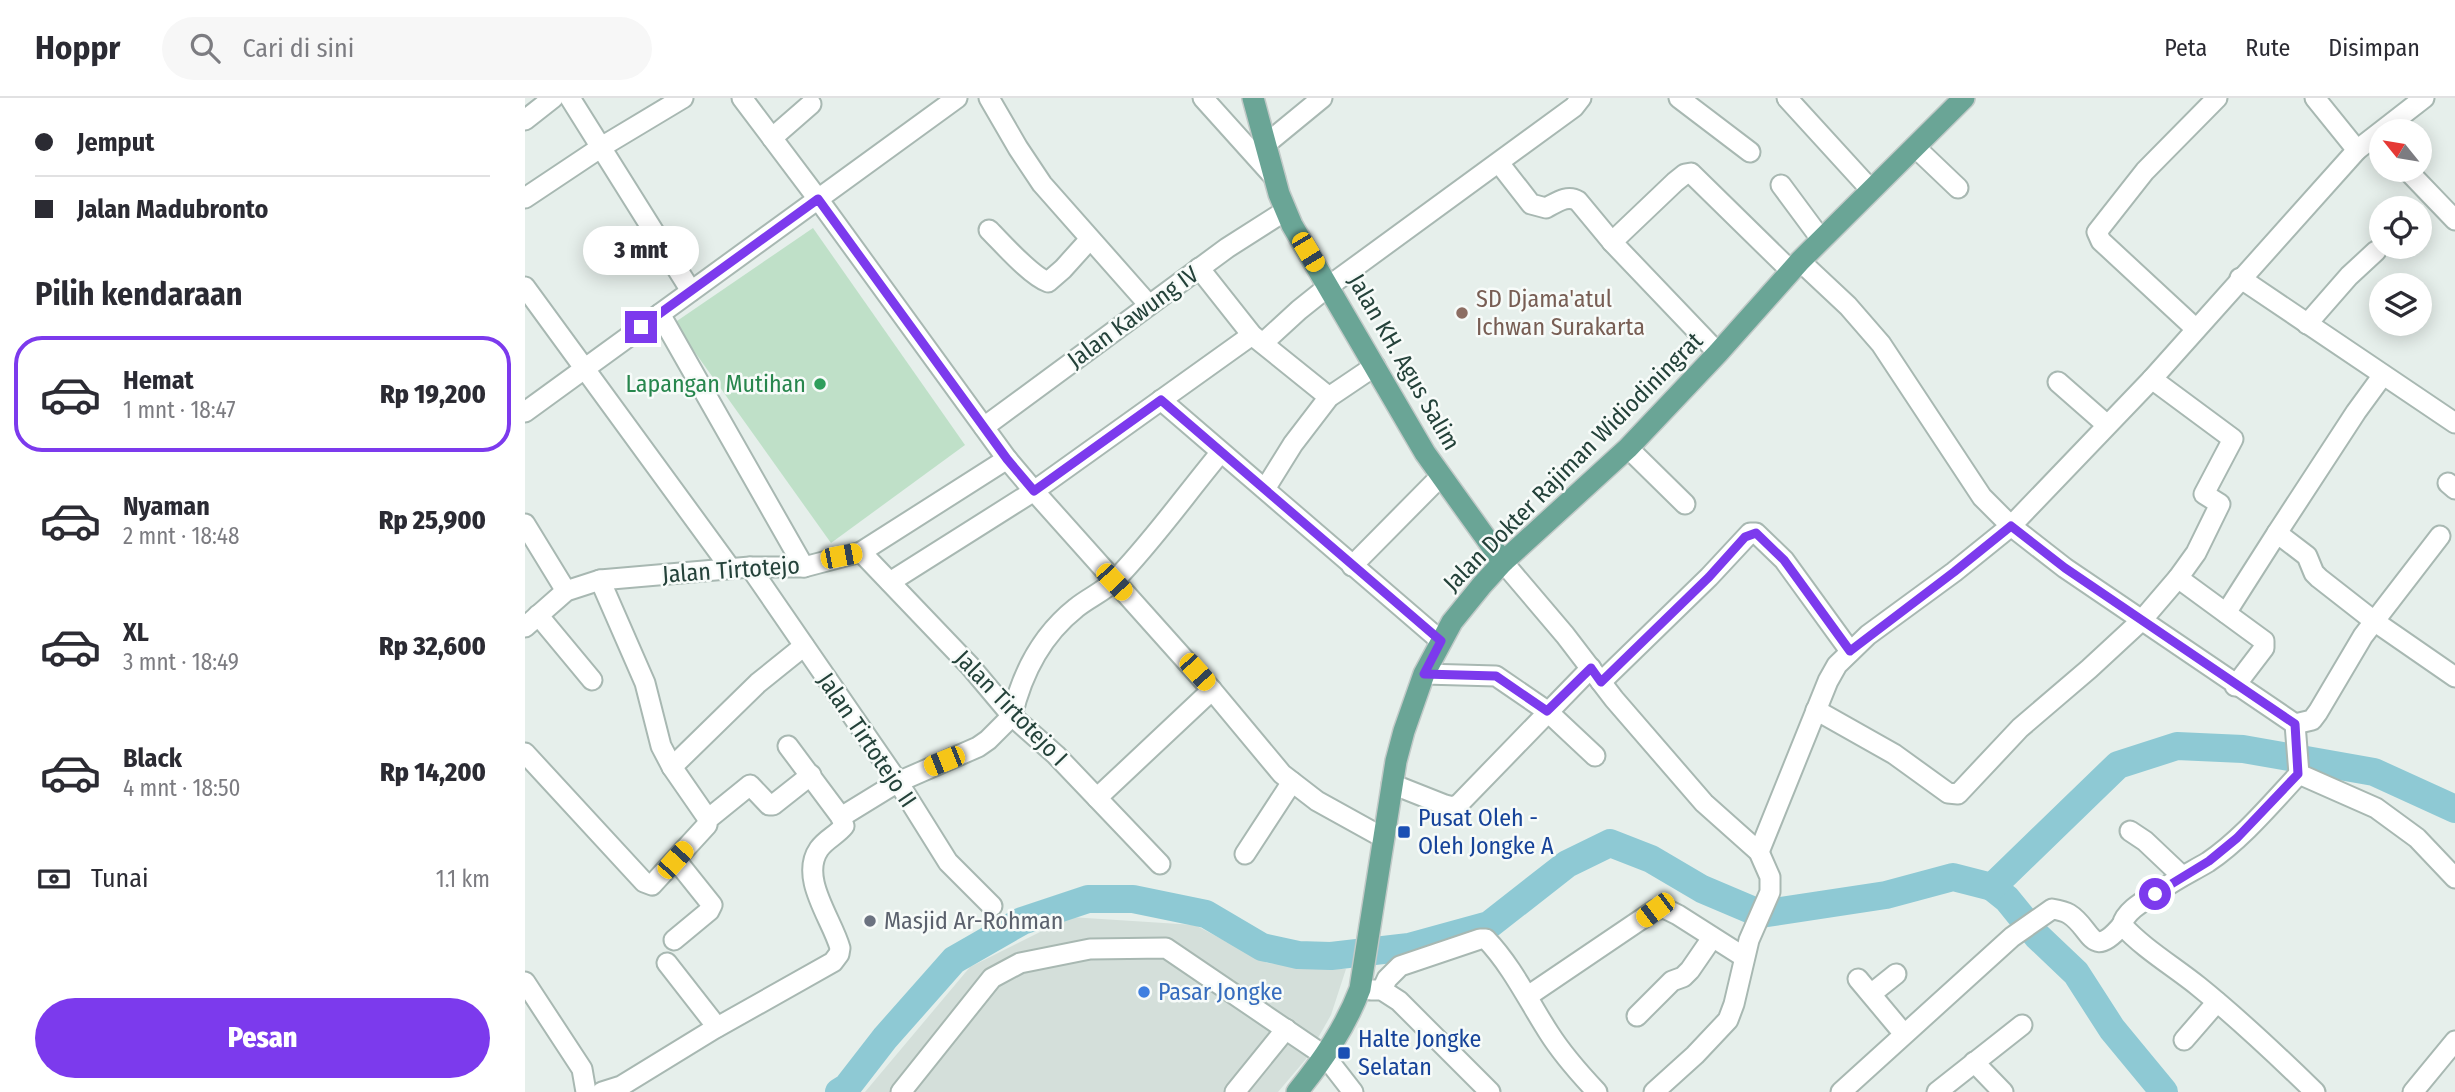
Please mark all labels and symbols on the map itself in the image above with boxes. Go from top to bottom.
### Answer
north arrow [2369,119,2433,182]
callout: 3 mnt [583,226,699,274]
car [1289,229,1328,275]
street label: Jalan Kawung IV [1062,260,1204,374]
street label: Jalan KH. Agus Salim [1342,269,1466,455]
place label: SD Djama'atul Ichwan Surakarta [1476,285,1645,341]
marker: SD Djama'atul Ichwan Surakarta [1454,305,1470,321]
route end [625,311,657,343]
street label: Jalan Dokter Rajiman Widiodiningrat [1438,327,1708,597]
place label: Lapangan Mutihan [625,370,806,398]
marker: Lapangan Mutihan [812,376,828,392]
car [819,542,864,570]
street label: Jalan Tirtotejo [661,551,801,589]
car [1092,559,1137,605]
street label: Jalan Tirtotejo I [949,644,1073,772]
car [1176,649,1219,695]
street label: Jalan Tirtotejo II [812,667,922,813]
car [921,743,968,779]
place label: Pusat Oleh - Oleh Jongke A [1418,804,1554,860]
marker: Pusat Oleh - Oleh Jongke A [1396,824,1412,840]
car [654,837,697,883]
route start [2139,878,2171,910]
car [1632,889,1679,931]
place label: Masjid Ar-Rohman [884,907,1063,935]
marker: Masjid Ar-Rohman [862,913,878,929]
place label: Pasar Jongke [1158,978,1283,1006]
marker: Pasar Jongke [1136,984,1152,1000]
place label: Halte Jongke Selatan [1358,1025,1481,1081]
marker: Halte Jongke Selatan [1336,1045,1352,1061]

